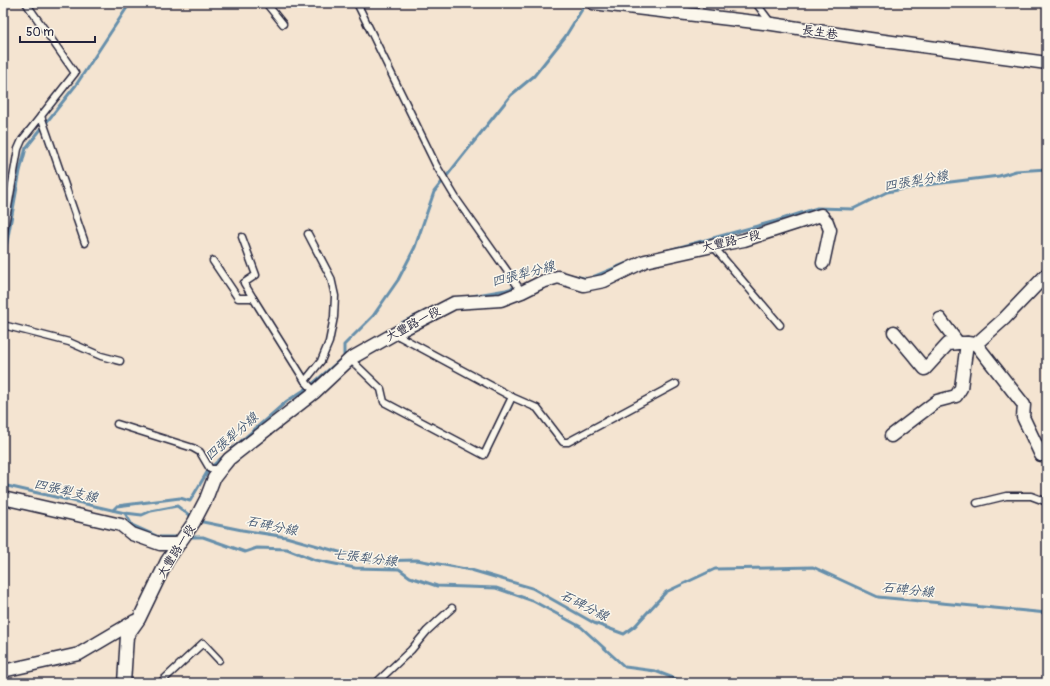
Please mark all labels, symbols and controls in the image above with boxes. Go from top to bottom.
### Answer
scale bar [20,18,95,44]
street label: 長生巷 [801,22,839,43]
text: 50 m [26,25,54,40]
water label: 四張犁分線 [883,167,951,195]
street label: 大豐路一段 [700,227,762,256]
water label: 四張犁分線 [490,258,558,290]
street label: 大豐路一段 [383,304,443,345]
water label: 四張犁分線 [202,409,262,464]
water label: 四張犁支線 [32,476,100,506]
water label: 石碑分線 [245,513,300,539]
street label: 大豐路一段 [154,522,199,581]
water label: 七張犁分線 [332,546,399,570]
water label: 石碑分線 [881,579,936,601]
water label: 石碑分線 [558,587,612,625]

